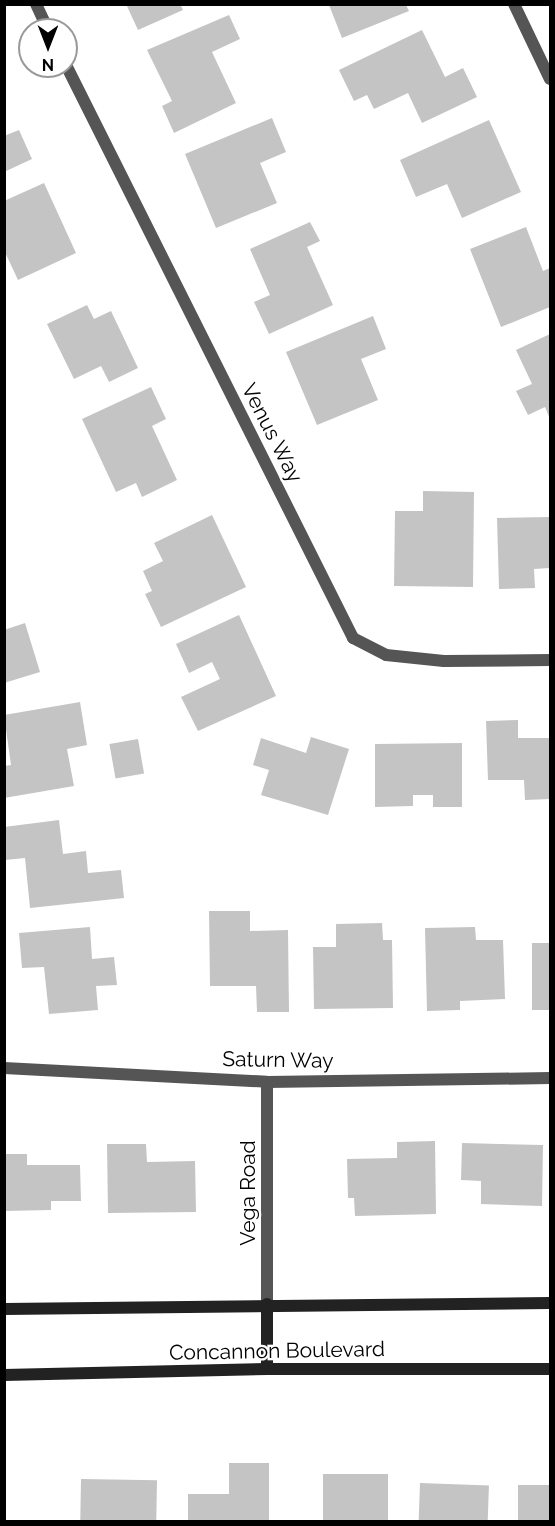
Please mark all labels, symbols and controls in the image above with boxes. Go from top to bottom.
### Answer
north arrow [18,18,78,78]
text: N [42,55,54,74]
street label: Venus Way [236,379,308,487]
street label: Saturn Way [222,1046,334,1074]
street label: Vega Road [235,1140,261,1246]
street label: Concannon Boulevard [169,1337,385,1365]

